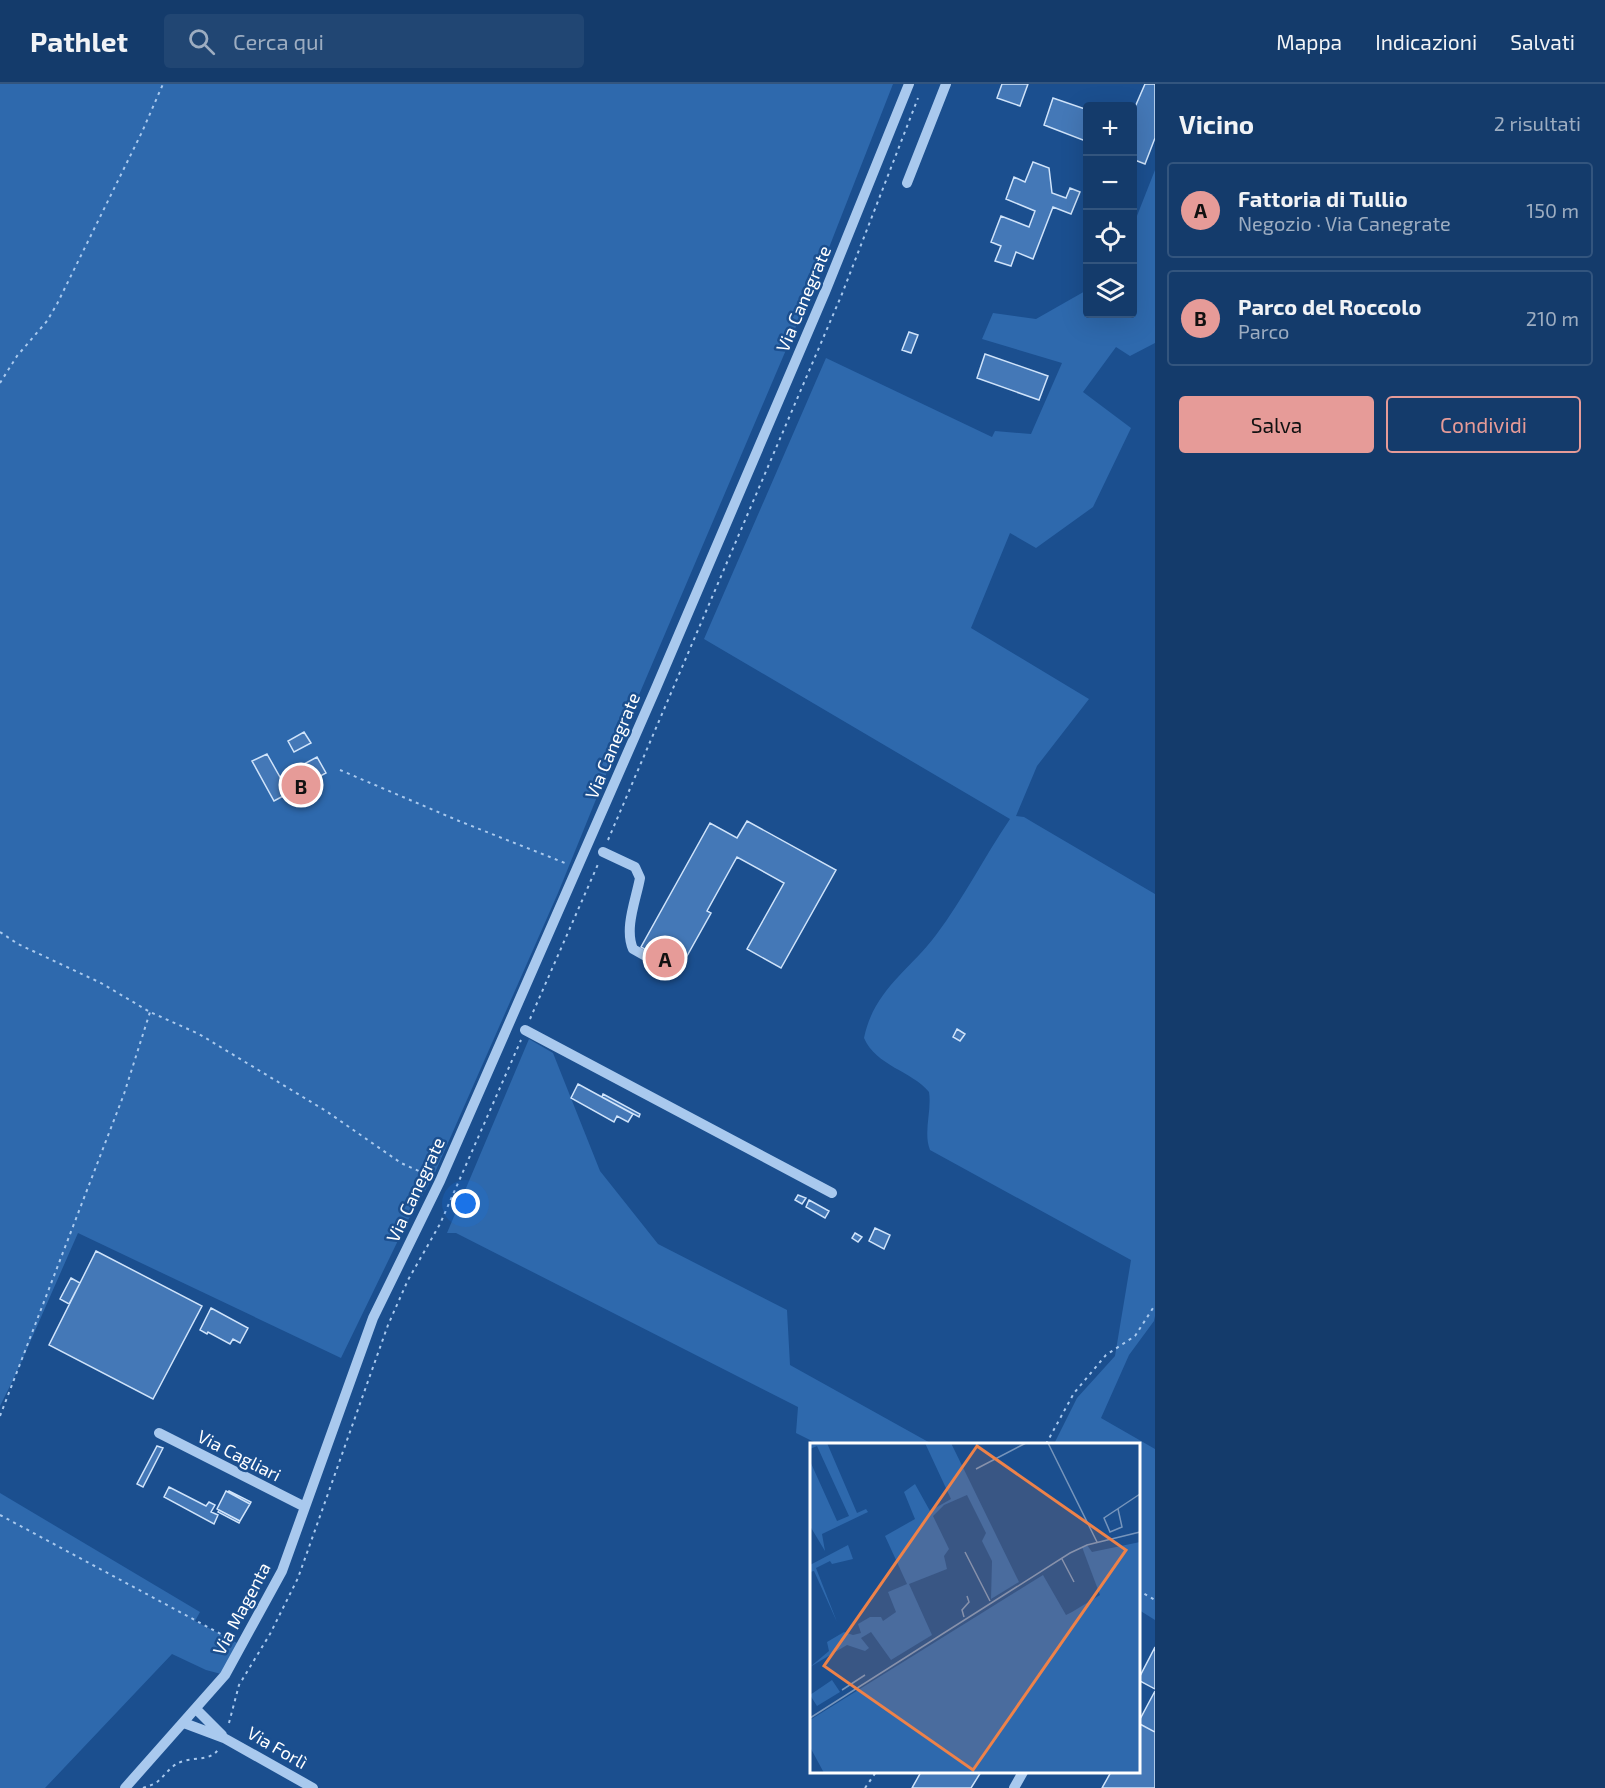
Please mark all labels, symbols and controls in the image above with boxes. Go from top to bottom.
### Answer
search box [164,14,584,68]
text: Pathlet [30,24,128,58]
icon: search [185,25,218,58]
text: Cerca qui [233,28,324,54]
text: Mappa [1276,29,1342,54]
text: Indicazioni [1375,29,1477,54]
text: Salvati [1510,29,1575,54]
map controls [1083,102,1137,318]
button: + [1083,102,1137,156]
text: Vicino [1179,108,1254,139]
text: 2 risultati [1494,111,1581,135]
button: − [1083,156,1137,210]
text: Fattoria di Tullio [1238,185,1408,211]
text: A [1194,198,1207,222]
text: 150 m [1526,198,1579,222]
button: locate [1083,210,1137,264]
text: Negozio · Via Canegrate [1238,211,1451,235]
street label: Via Canegrate [771,242,835,355]
button: layers [1083,264,1137,318]
text: Parco del Roccolo [1238,293,1421,319]
text: B [1194,306,1207,330]
text: 210 m [1526,306,1579,330]
text: Parco [1238,319,1289,343]
button: Salva [1179,396,1374,453]
button: Condividi [1386,396,1581,453]
street label: Via Canegrate [580,689,644,802]
pin: B [282,762,320,808]
pin: A [646,936,684,980]
street label: Via Canegrate [381,1134,449,1246]
your location [451,1189,480,1218]
street label: Via Cagliari [194,1425,285,1486]
inset map [810,1443,1140,1773]
street label: Via Magenta [208,1558,275,1659]
street label: Via Forlì [243,1721,312,1773]

